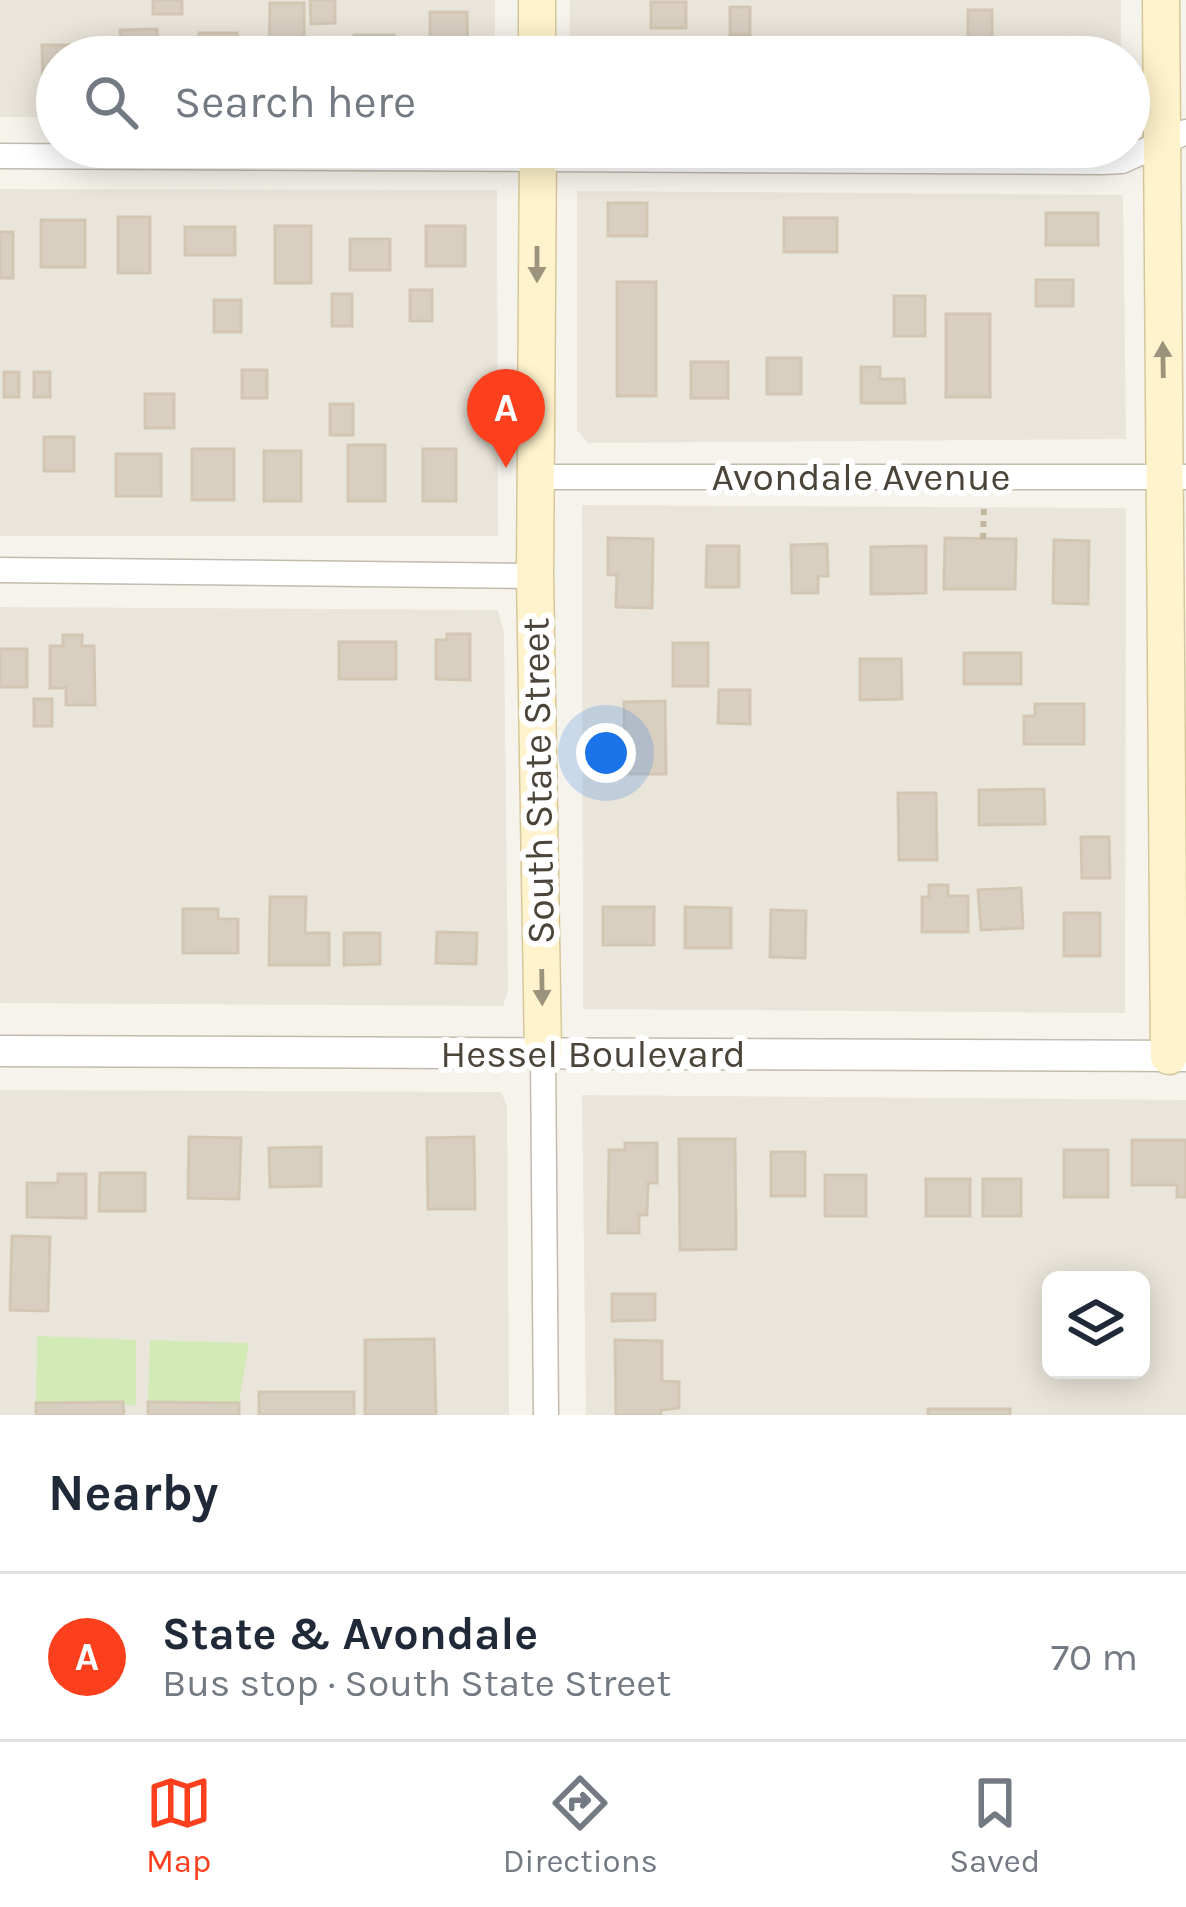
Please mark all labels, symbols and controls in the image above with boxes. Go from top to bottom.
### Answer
search box [36,36,1150,168]
icon: search [78,69,144,135]
text: Search here [174,76,416,128]
one-way arrow [527,246,547,284]
one-way arrow [1153,340,1173,378]
pin: A [467,369,545,468]
street label: Avondale Avenue [711,454,1011,500]
street label: South State Street [512,617,564,945]
your location [576,723,636,783]
one-way arrow [532,969,551,1007]
street label: Hessel Boulevard [440,1031,746,1077]
map controls [1042,1271,1150,1379]
button: layers [1042,1271,1150,1379]
text: Nearby [48,1463,218,1523]
text: State & Avondale [162,1608,538,1660]
text: A [75,1634,99,1680]
text: 70 m [1051,1634,1138,1680]
text: Bus stop · South State Street [162,1660,671,1706]
tab: Map [146,1770,212,1880]
tab: Directions [503,1770,658,1880]
tab: Saved [949,1770,1040,1880]

